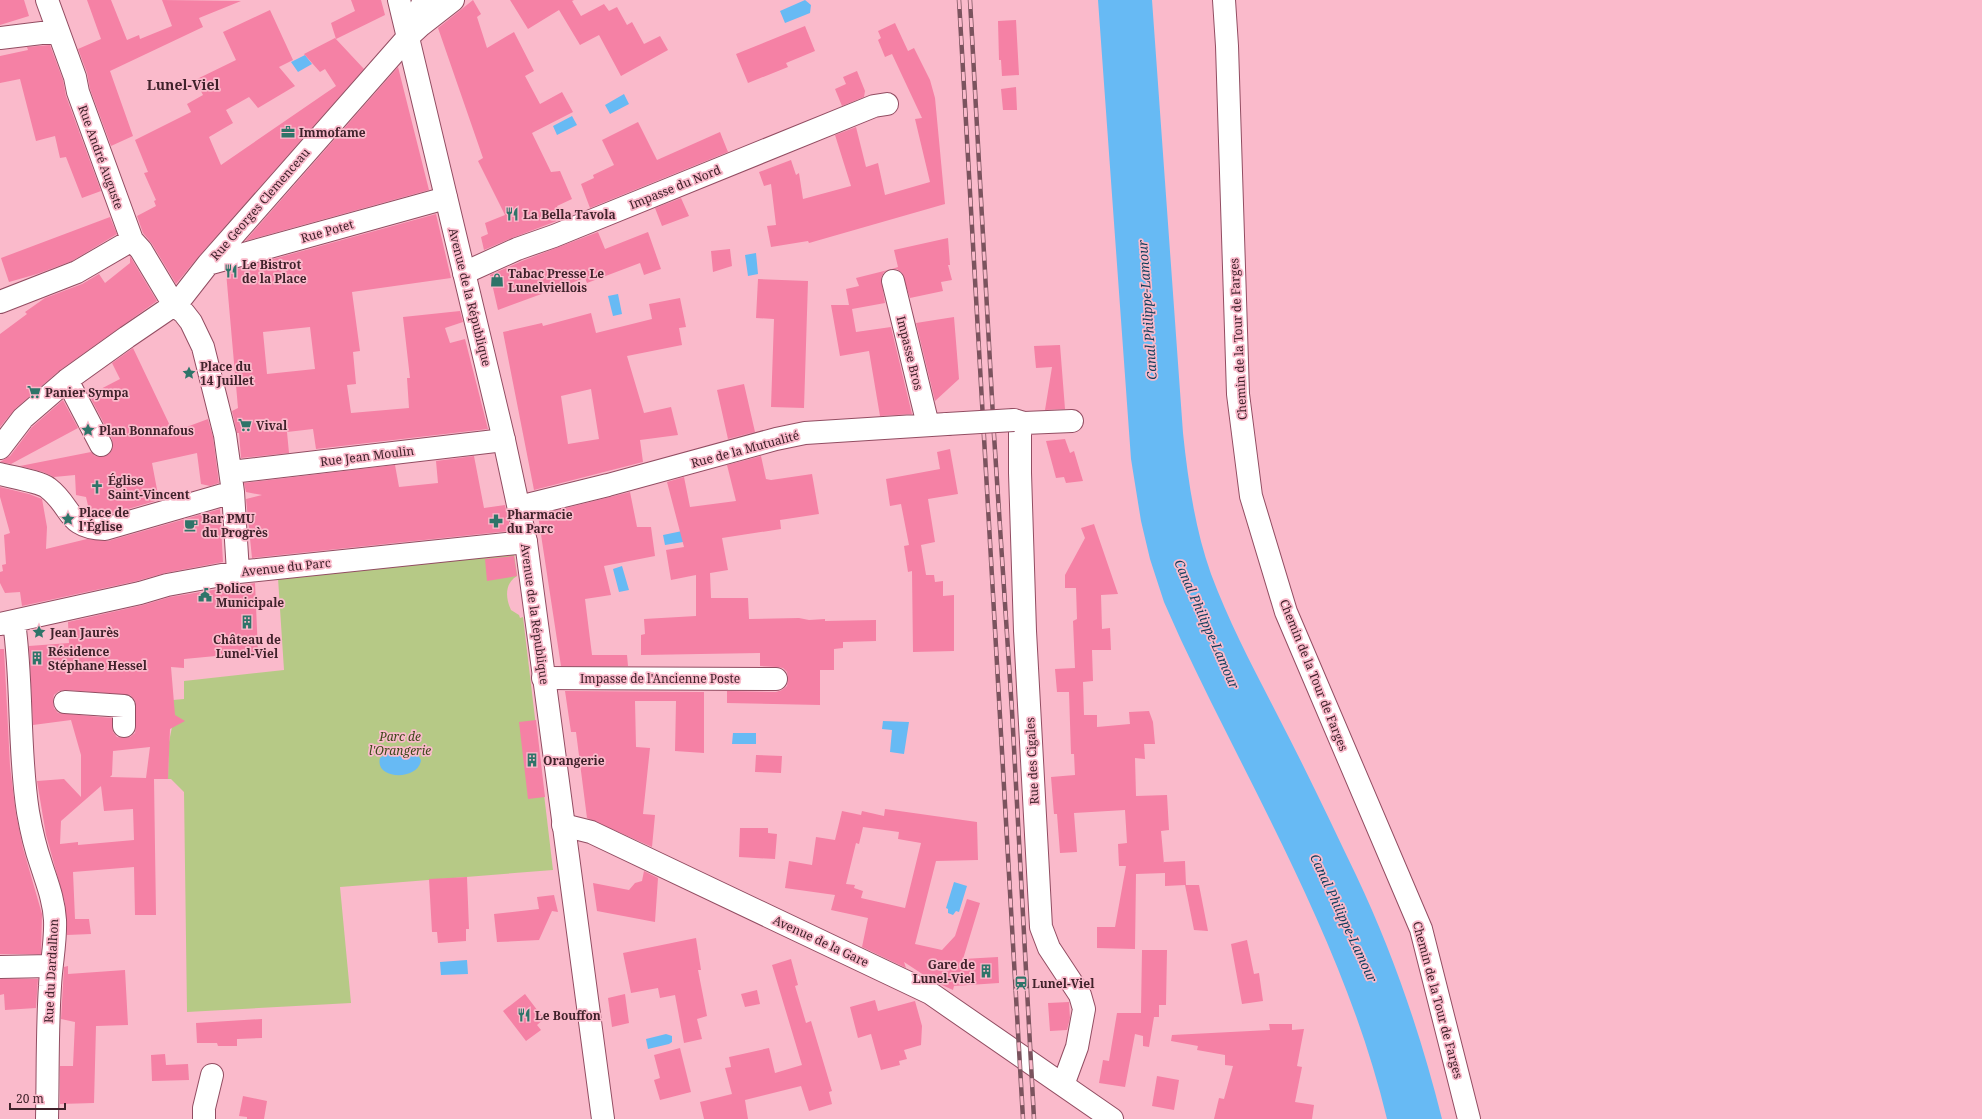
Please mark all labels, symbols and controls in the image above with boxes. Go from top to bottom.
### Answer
district label: Lunel-Viel [147,75,219,94]
street label: Rue André Auguste [74,103,128,211]
office icon: Immofame [280,124,296,140]
place label: Immofame [299,124,366,141]
street label: Rue Georges Clemenceau [206,144,314,264]
street label: Impasse du Nord [627,161,724,213]
restaurant icon: La Bella Tavola [504,206,520,222]
place label: La Bella Tavola [523,206,616,223]
street label: Rue Potet [299,215,355,247]
street label: Avenue de la République [445,226,495,368]
water label: Canal Philippe-Lamour [1133,239,1161,380]
place label: Le Bistrot de la Place [242,256,307,287]
street label: Chemin de la Tour de Farges [1225,258,1251,420]
restaurant icon: Le Bistrot de la Place [223,263,239,279]
place label: Tabac Presse Le Lunelviellois [508,265,604,296]
shop icon: Tabac Presse Le Lunelviellois [489,272,505,288]
street label: Impasse Bros [893,314,927,392]
place label: Place du 14 Juillet [200,358,254,389]
place icon: Place du 14 Juillet [181,365,197,381]
supermarket icon: Panier Sympa [26,384,42,400]
place label: Panier Sympa [45,384,129,401]
supermarket icon: Vival [237,417,253,433]
place label: Vival [256,417,288,434]
place icon: Plan Bonnafous [80,422,96,438]
place label: Plan Bonnafous [99,422,194,439]
street label: Rue de la Mutualité [689,426,801,472]
street label: Rue Jean Moulin [319,442,415,470]
place label: Église Saint-Vincent [108,472,190,503]
church icon: Église Saint-Vincent [89,479,105,495]
place label: Place de l'Église [79,504,129,535]
place label: Pharmacie du Parc [507,506,573,537]
place label: Bar PMU du Progrès [202,510,268,541]
place icon: Place de l'Église [60,511,76,527]
pharmacy icon: Pharmacie du Parc [488,513,504,529]
cafe icon: Bar PMU du Progrès [183,517,199,533]
street label: Avenue de la République [517,542,553,686]
street label: Avenue du Parc [241,554,332,580]
water label: Canal Philippe-Lamour [1170,556,1244,692]
place label: Police Municipale [216,580,284,611]
public building icon: Police Municipale [197,587,213,603]
street label: Chemin de la Tour de Farges [1276,597,1352,753]
building icon: Château de Lunel-Viel [239,614,255,630]
place icon: Jean Jaurès [31,624,47,640]
place label: Jean Jaurès [49,624,119,641]
place label: Château de Lunel-Viel [213,631,281,662]
place label: Résidence Stéphane Hessel [48,643,148,674]
building icon: Résidence Stéphane Hessel [29,650,45,666]
street label: Impasse de l'Ancienne Poste [580,670,740,687]
street label: Rue des Cigales [1021,717,1043,805]
park label: Parc de l'Orangerie [369,728,431,759]
building icon: Orangerie [524,752,540,768]
place label: Orangerie [543,752,605,769]
water label: Canal Philippe-Lamour [1306,851,1382,986]
street label: Avenue de la Gare [770,911,872,971]
street label: Rue du Dardalhon [40,918,62,1024]
street label: Chemin de la Tour de Farges [1409,919,1467,1081]
place label: Gare de Lunel-Viel [913,956,976,987]
building icon: Gare de Lunel-Viel [978,963,994,979]
station icon: Lunel-Viel [1013,975,1029,991]
place label: Lunel-Viel [1032,975,1095,992]
restaurant icon: Le Bouffon [516,1007,532,1023]
place label: Le Bouffon [535,1007,601,1024]
scale bar [10,1085,65,1111]
text: 20 m [16,1090,44,1107]

